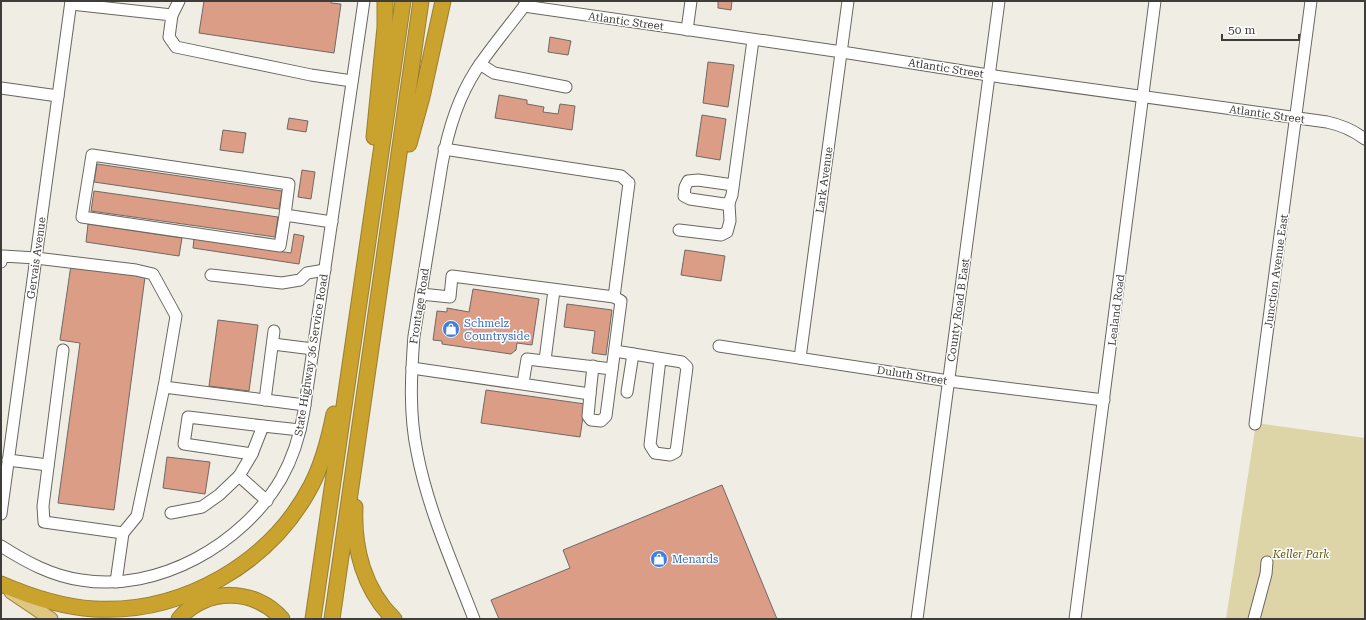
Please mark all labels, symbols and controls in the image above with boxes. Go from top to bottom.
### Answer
street label: Atlantic Street [587,10,665,33]
scale bar [1222,16,1299,42]
text: 50 m [1228,23,1255,37]
street label: Atlantic Street [907,56,985,81]
street label: Atlantic Street [1228,103,1306,126]
street label: Lark Avenue [813,146,836,214]
street label: Junction Avenue East [1262,213,1291,329]
street label: Gervais Avenue [24,216,49,300]
street label: County Road B East [945,257,972,363]
street label: Frontage Road [407,267,432,345]
street label: State Highway 36 Service Road [292,273,331,437]
street label: Lealand Road [1106,273,1127,347]
place label: Schmelz Countryside [464,317,530,343]
shop icon: Schmelz Countryside [441,319,461,339]
street label: Duluth Street [876,364,948,387]
park label: Keller Park [1272,548,1329,561]
shop icon: Menards [649,549,669,569]
place label: Menards [672,553,718,566]

